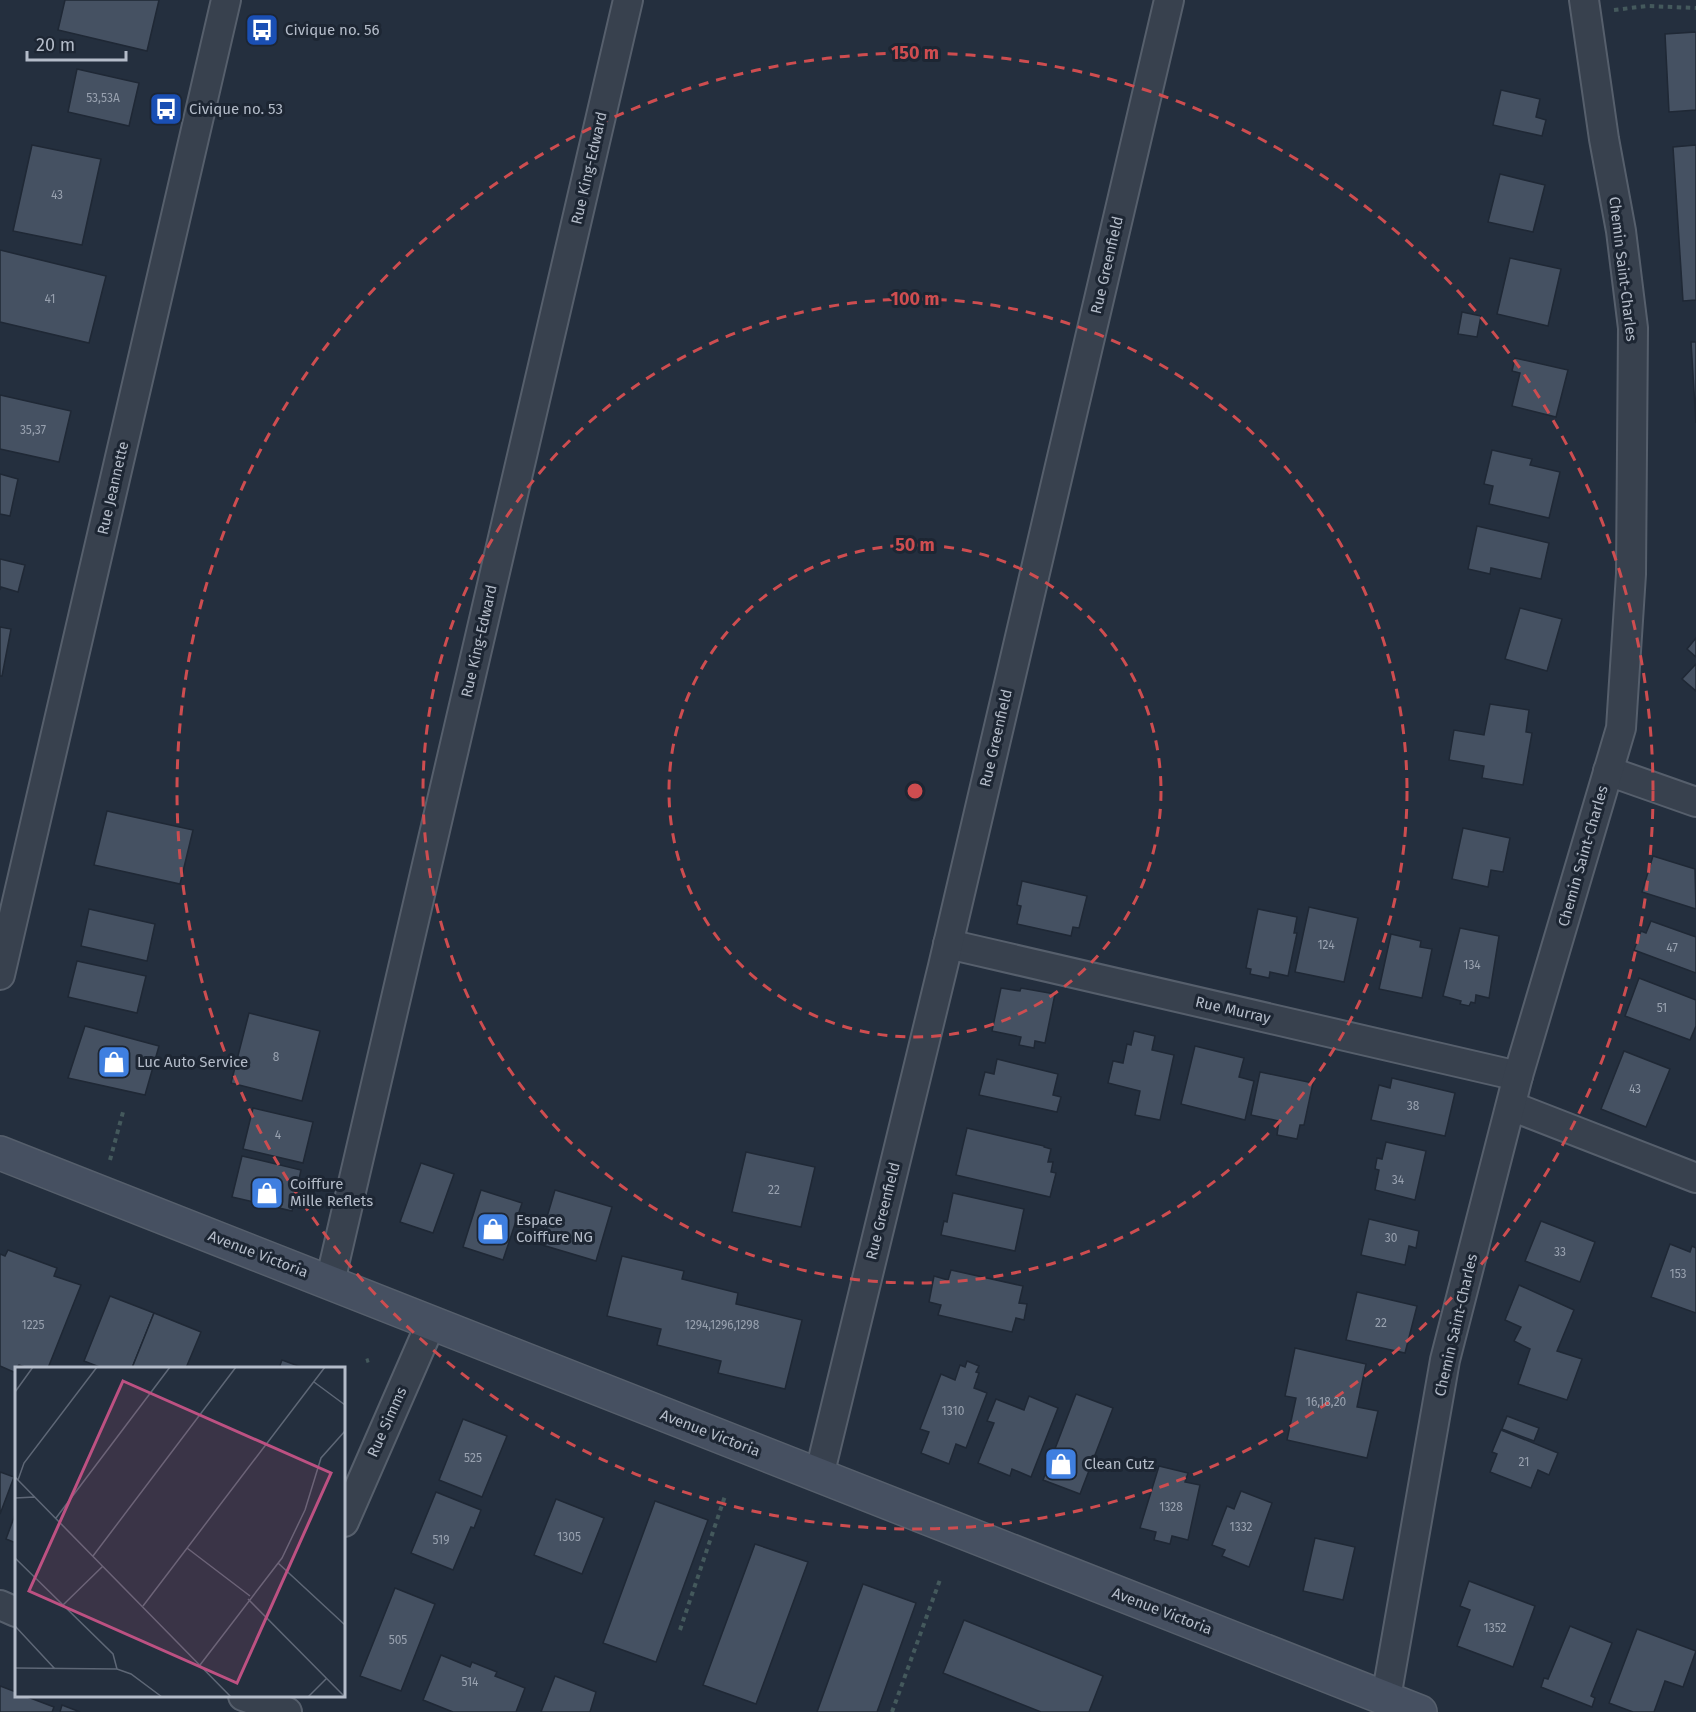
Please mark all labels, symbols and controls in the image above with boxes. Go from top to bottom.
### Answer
bus stop icon: Civique no. 56 [244,12,280,48]
place label: Civique no. 56 [285,21,380,39]
scale bar [27,24,126,62]
text: 20 m [36,34,75,56]
text: 150 m [891,42,939,64]
house number: 53,53A [86,91,120,105]
bus stop icon: Civique no. 53 [148,91,184,127]
place label: Civique no. 53 [189,100,283,118]
street label: Rue King-Edward [567,110,611,226]
house number: 43 [51,188,63,202]
street label: Chemin Saint-Charles [1605,196,1641,342]
street label: Rue Greenfield [1087,214,1127,316]
text: 100 m [891,288,939,310]
house number: 41 [45,292,55,306]
house number: 35,37 [20,423,46,437]
street label: Rue Jeannette [94,440,132,536]
text: 50 m [895,534,935,556]
street label: Rue King-Edward [457,583,501,699]
street label: Rue Greenfield [976,687,1016,789]
centre of rings [905,781,925,801]
street label: Chemin Saint-Charles [1554,783,1612,929]
house number: 124 [1317,938,1335,952]
house number: 47 [1666,941,1678,955]
house number: 134 [1463,958,1481,972]
street label: Rue Murray [1194,993,1273,1028]
house number: 51 [1657,1001,1667,1015]
shop icon: Luc Auto Service [96,1044,132,1080]
house number: 8 [273,1050,280,1064]
place label: Luc Auto Service [137,1053,248,1071]
house number: 43 [1629,1082,1641,1096]
house number: 38 [1407,1099,1420,1113]
house number: 4 [275,1128,282,1142]
street label: Rue Greenfield [862,1160,904,1262]
house number: 34 [1392,1173,1405,1187]
shop icon: Coiffure Mille Reflets [249,1175,285,1211]
place label: Coiffure Mille Reflets [290,1175,373,1210]
house number: 22 [768,1183,780,1197]
shop icon: Espace Coiffure NG [475,1211,511,1247]
place label: Espace Coiffure NG [516,1211,593,1246]
street label: Avenue Victoria [205,1227,311,1281]
house number: 30 [1385,1231,1398,1245]
house number: 33 [1554,1245,1566,1259]
street label: Chemin Saint-Charles [1431,1252,1481,1398]
house number: 153 [1669,1267,1687,1281]
house number: 22 [1375,1316,1387,1330]
house number: 1225 [21,1318,45,1332]
house number: 1294,1296,1298 [685,1318,760,1332]
inset map [15,1367,345,1697]
street label: Rue Simms [364,1384,410,1460]
house number: 16,18,20 [1306,1395,1347,1409]
house number: 1310 [942,1404,965,1418]
street label: Avenue Victoria [657,1406,763,1460]
shop icon: Clean Cutz [1043,1446,1079,1482]
house number: 525 [464,1451,482,1465]
place label: Clean Cutz [1084,1455,1155,1473]
house number: 21 [1519,1455,1529,1469]
house number: 1328 [1159,1500,1183,1514]
house number: 1332 [1230,1520,1253,1534]
house number: 1305 [557,1530,581,1544]
house number: 519 [433,1533,449,1547]
street label: Avenue Victoria [1109,1584,1215,1638]
house number: 1352 [1484,1621,1507,1635]
house number: 505 [389,1633,407,1647]
house number: 514 [462,1675,479,1689]

